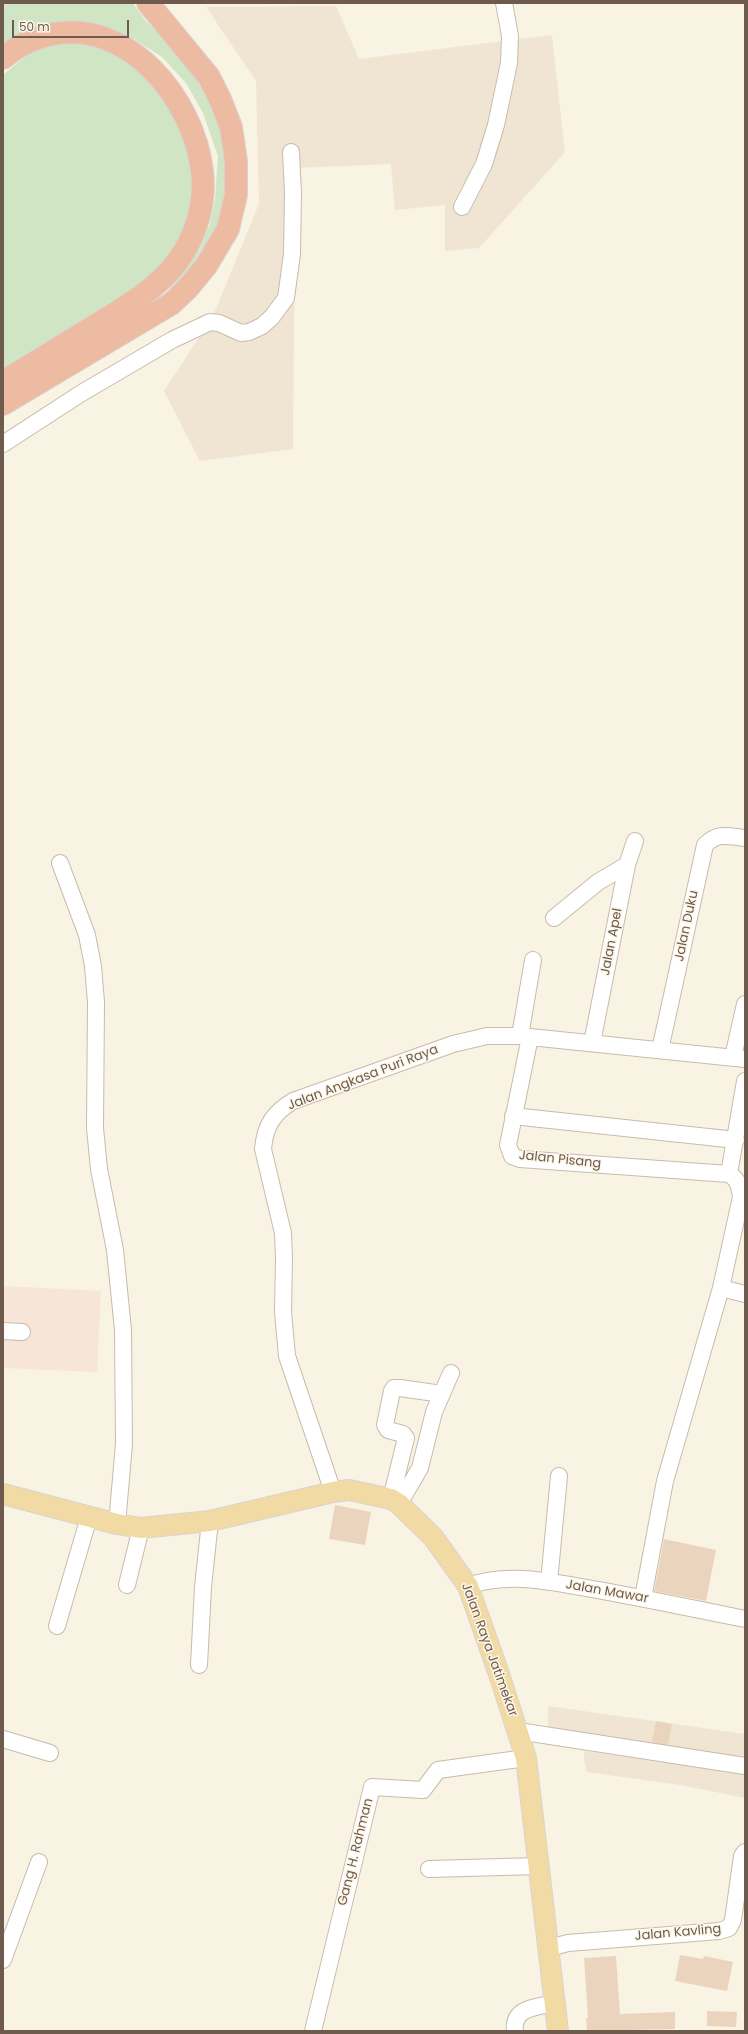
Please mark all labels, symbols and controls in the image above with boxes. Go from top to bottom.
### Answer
scale bar [14,12,131,38]
text: 50 m [19,18,50,35]
street label: Jalan Duku [672,889,702,963]
street label: Jalan Apel [598,907,626,977]
street label: Jalan Angkasa Puri Raya [286,1042,440,1114]
street label: Jalan Pisang [518,1148,602,1172]
street label: Jalan Mawar [564,1577,650,1607]
street label: Jalan Raya Jatimekar [458,1581,520,1719]
street label: Gang H. Rahman [335,1797,377,1907]
street label: Jalan Kavling [634,1921,722,1945]

